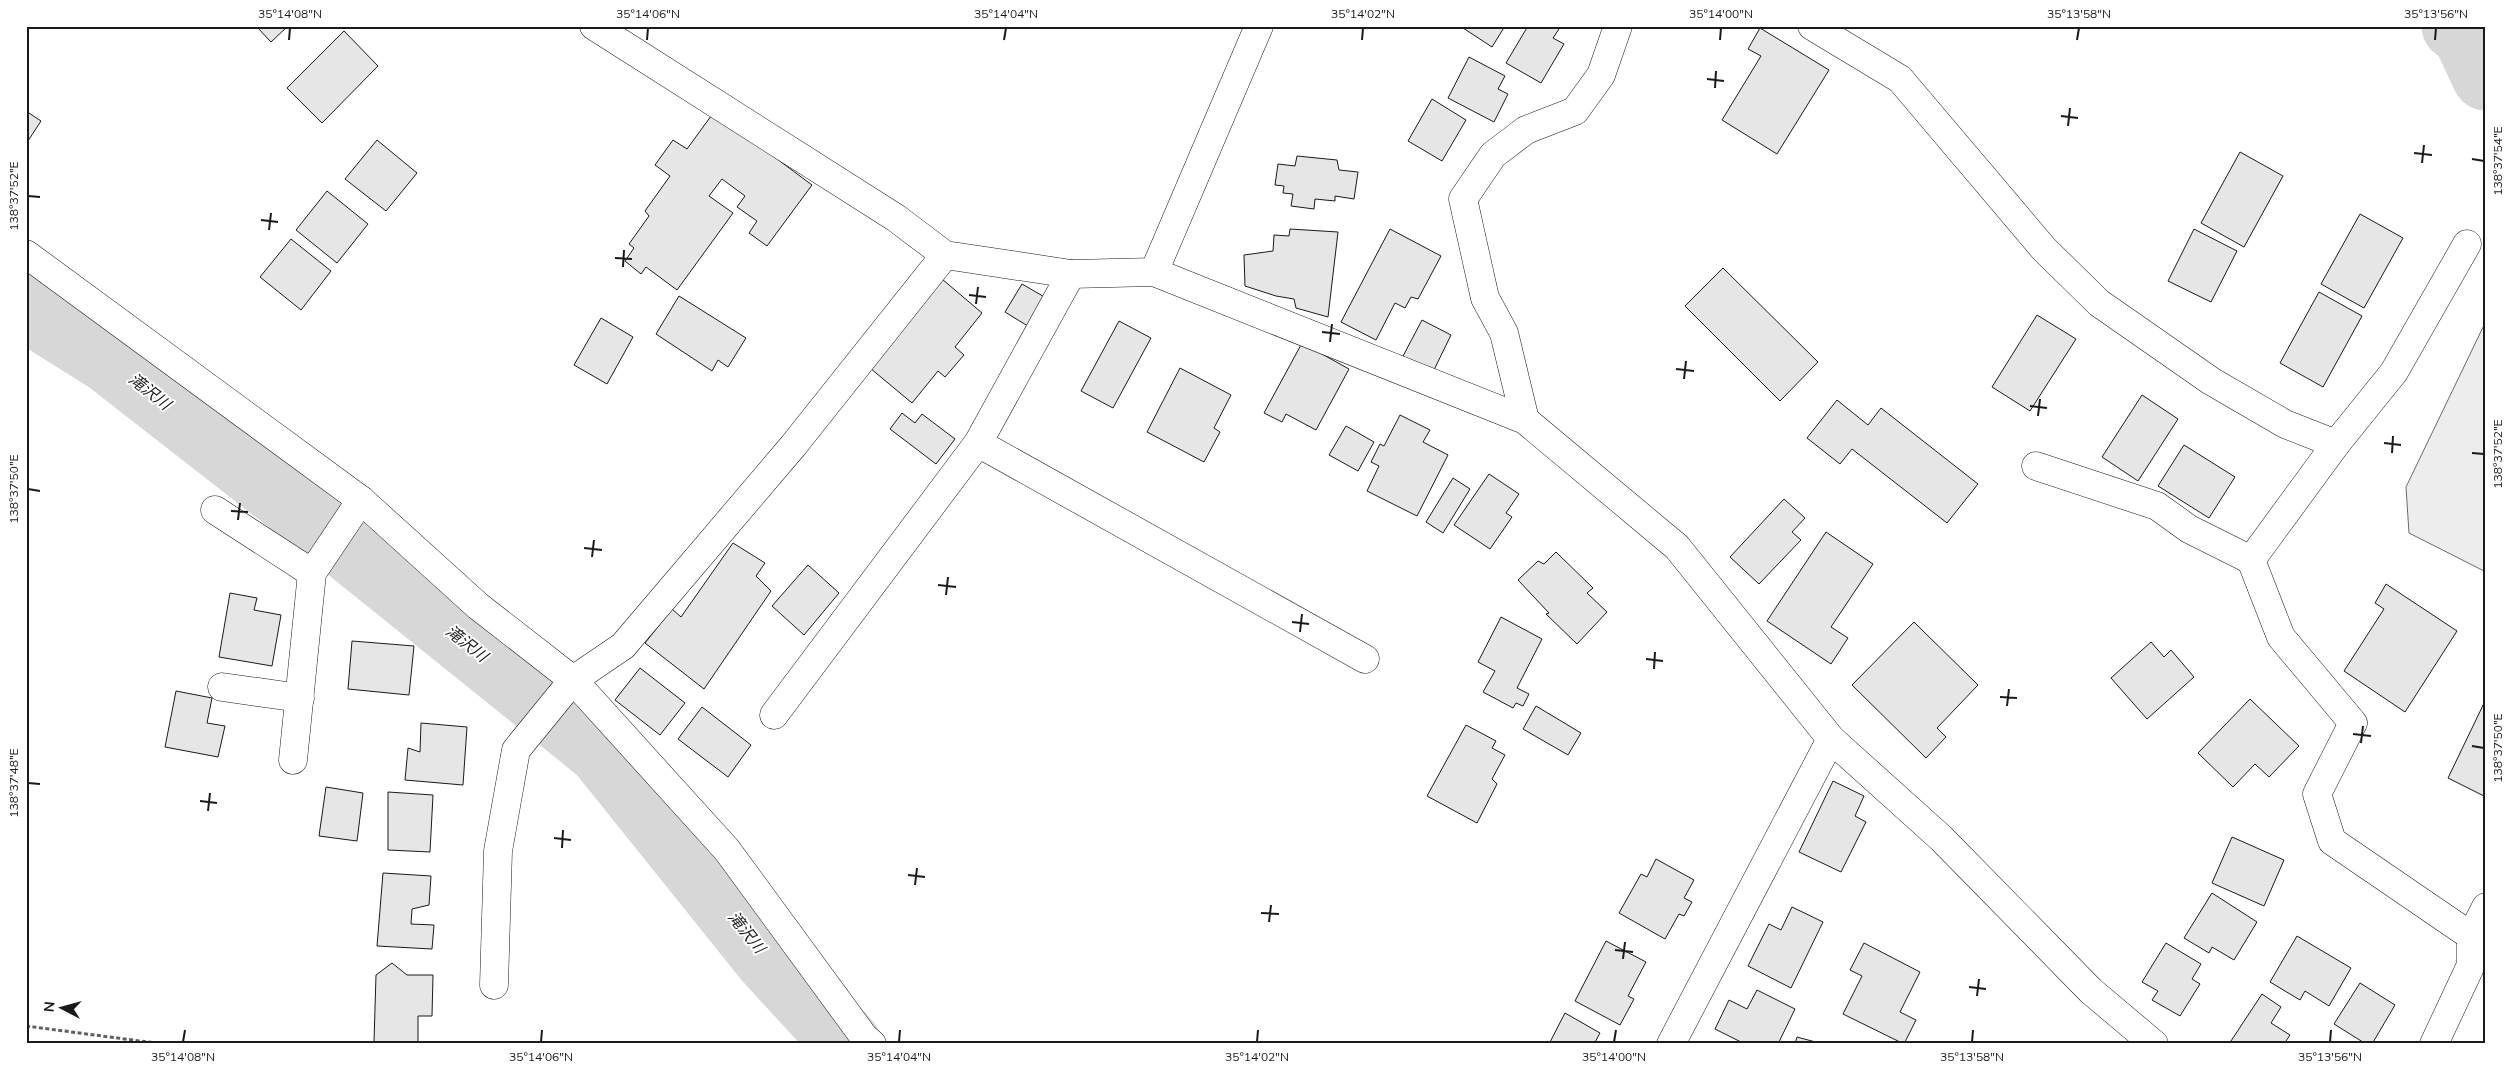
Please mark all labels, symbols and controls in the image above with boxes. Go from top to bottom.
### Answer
text: 35°14'08"N [258,6,322,21]
text: 35°14'06"N [616,6,680,21]
text: 35°14'04"N [974,6,1038,21]
text: 35°14'02"N [1331,6,1395,21]
text: 35°14'00"N [1689,6,1753,21]
text: 35°13'58"N [2047,6,2111,21]
text: 35°13'56"N [2404,6,2468,21]
text: 138°37'54"E [2490,126,2505,196]
text: 138°37'52"E [6,161,21,231]
water label: 滝沢川 [125,368,177,415]
text: 138°37'52"E [2490,419,2505,489]
text: 138°37'50"E [6,454,21,524]
water label: 滝沢川 [442,620,494,667]
text: 138°37'50"E [2490,713,2505,783]
text: 138°37'48"E [6,748,21,818]
water label: 滝沢川 [724,907,771,958]
north arrow [38,982,88,1032]
text: N [40,1000,59,1013]
text: 35°14'08"N [151,1049,215,1064]
text: 35°14'06"N [509,1049,573,1064]
text: 35°14'04"N [867,1049,931,1064]
text: 35°14'02"N [1225,1049,1289,1064]
text: 35°14'00"N [1582,1049,1646,1064]
text: 35°13'58"N [1940,1049,2004,1064]
text: 35°13'56"N [2298,1049,2362,1064]

